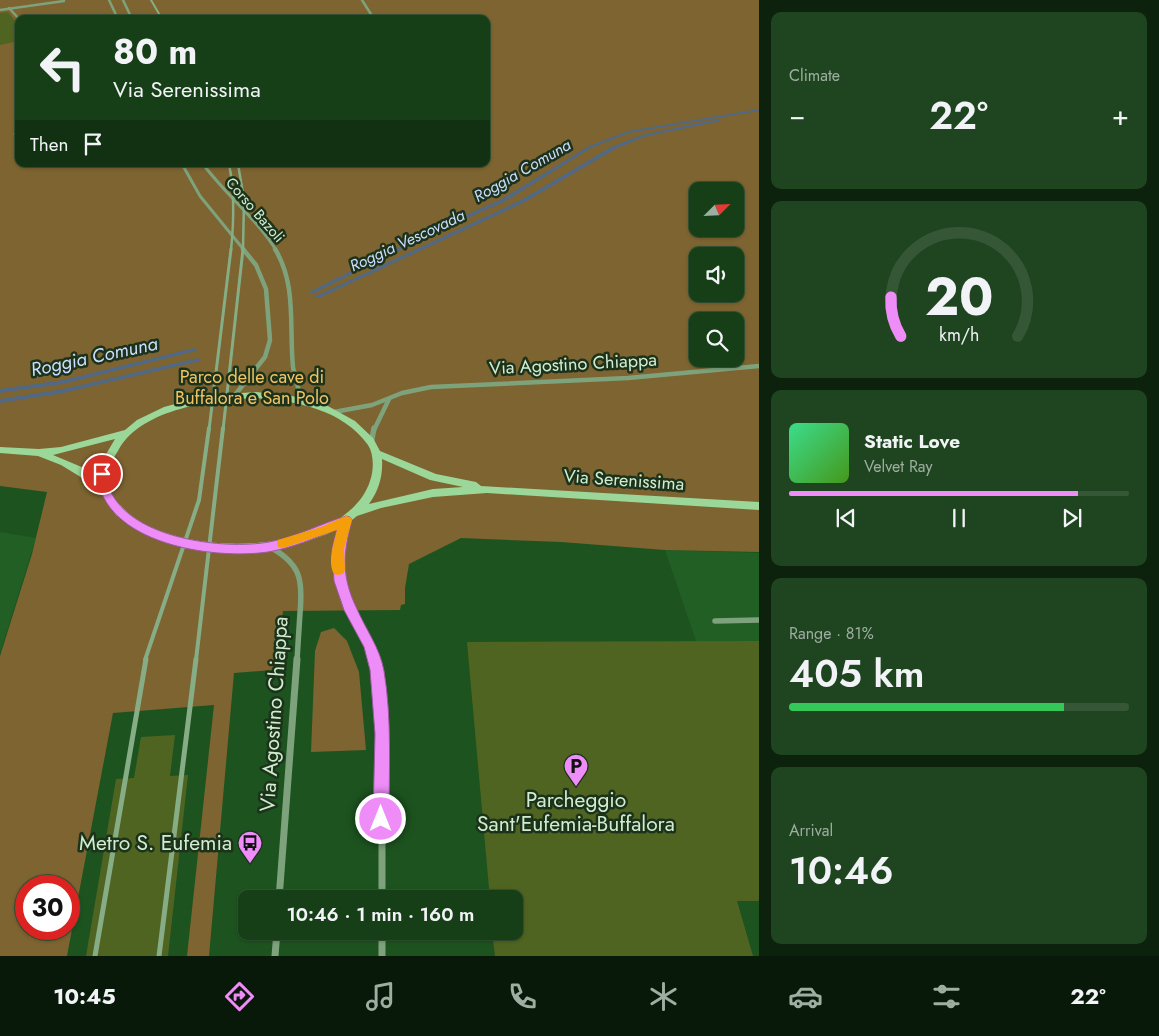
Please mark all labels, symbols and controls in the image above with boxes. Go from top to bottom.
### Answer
text: 80 m [113,27,197,77]
icon: left [30,35,95,100]
text: Climate [789,64,840,87]
text: Via Serenissima [113,73,261,105]
text: 22° [929,88,988,143]
text: − [789,95,806,136]
text: + [1112,95,1129,136]
icon: arrive [79,130,107,158]
text: Then [30,131,69,158]
water label: Roggia Comuna [469,133,575,208]
street label: Corso Bazoli [220,173,290,247]
north arrow [689,182,744,238]
map controls [689,182,744,367]
water label: Roggia Vescovada [346,204,469,277]
button: sound [689,247,744,302]
text: 20 [925,259,993,335]
button: search [689,312,744,367]
text: km/h [939,322,979,348]
water label: Roggia Comuna [28,330,161,383]
street label: Via Agostino Chiappa [489,347,657,381]
park label: Parco delle cave di Buffalora e San Polo [175,364,329,411]
text: Static Love [864,428,960,455]
pin [81,453,123,495]
text: Velvet Ray [864,455,933,478]
icon: arrive [88,460,116,488]
street label: Via Serenissima [563,463,685,497]
icon: previous [832,504,860,532]
icon: pause [945,504,973,532]
icon: next [1058,504,1086,532]
street label: Via Agostino Chiappa [252,615,296,813]
text: Range · 81% [789,622,874,645]
text: 405 km [789,646,925,701]
parking icon: Parcheggio Sant'Eufemia-Buffalora [563,753,589,787]
place label: Parcheggio Sant'Eufemia-Buffalora [477,785,675,839]
position arrow [354,792,406,844]
text: Arrival [789,819,833,842]
place label: Metro S. Eufemia [79,828,232,858]
bus stop icon: Metro S. Eufemia [237,830,263,864]
text: 10:46 [789,843,894,898]
speed limit sign: 30 [15,875,80,940]
text: 10:46 · 1 min · 160 m [287,901,474,928]
icon: directions [222,979,257,1014]
icon: music [363,979,398,1014]
icon: phone [505,979,540,1014]
icon: climate [646,979,681,1014]
icon: car [788,979,823,1014]
icon: filters [929,979,964,1014]
text: 10:45 [53,980,116,1012]
text: 22° [1070,980,1106,1012]

